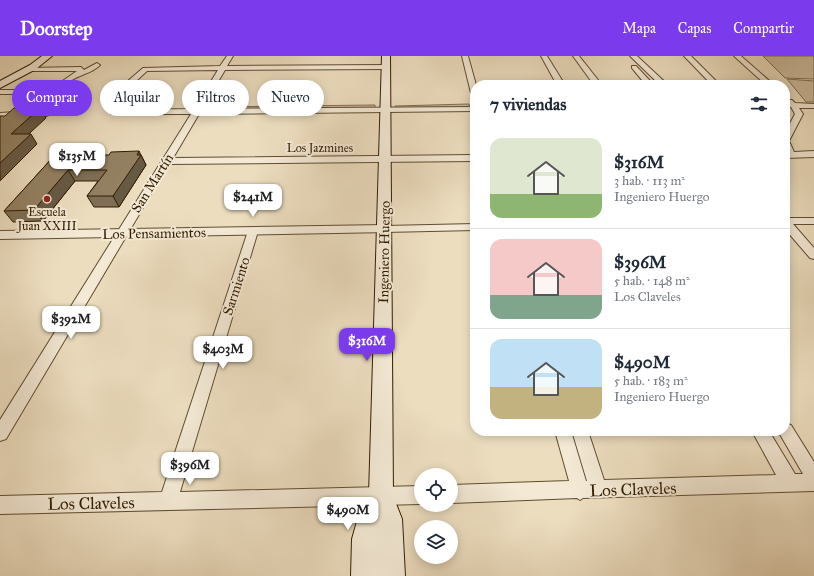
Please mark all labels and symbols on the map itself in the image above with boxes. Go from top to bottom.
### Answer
street label: Los Jazmines [287,141,353,156]
pin: $135M [49,143,105,177]
street label: San Martín [128,150,177,216]
pin: $241M [225,184,281,218]
marker: Escuela Juan XXIII [42,194,52,204]
street label: Ingeniero Huergo [375,201,394,303]
place label: Escuela Juan XXIII [15,205,77,234]
street label: Los Pensamientos [102,224,206,243]
street label: Sarmiento [219,255,254,317]
pin: $392M [43,306,99,340]
pin: $316M [339,328,395,362]
pin: $403M [195,336,251,370]
pin: $396M [162,452,218,486]
street label: Los Claveles [589,477,677,502]
street label: Los Claveles [47,492,135,515]
pin: $490M [320,497,376,531]

